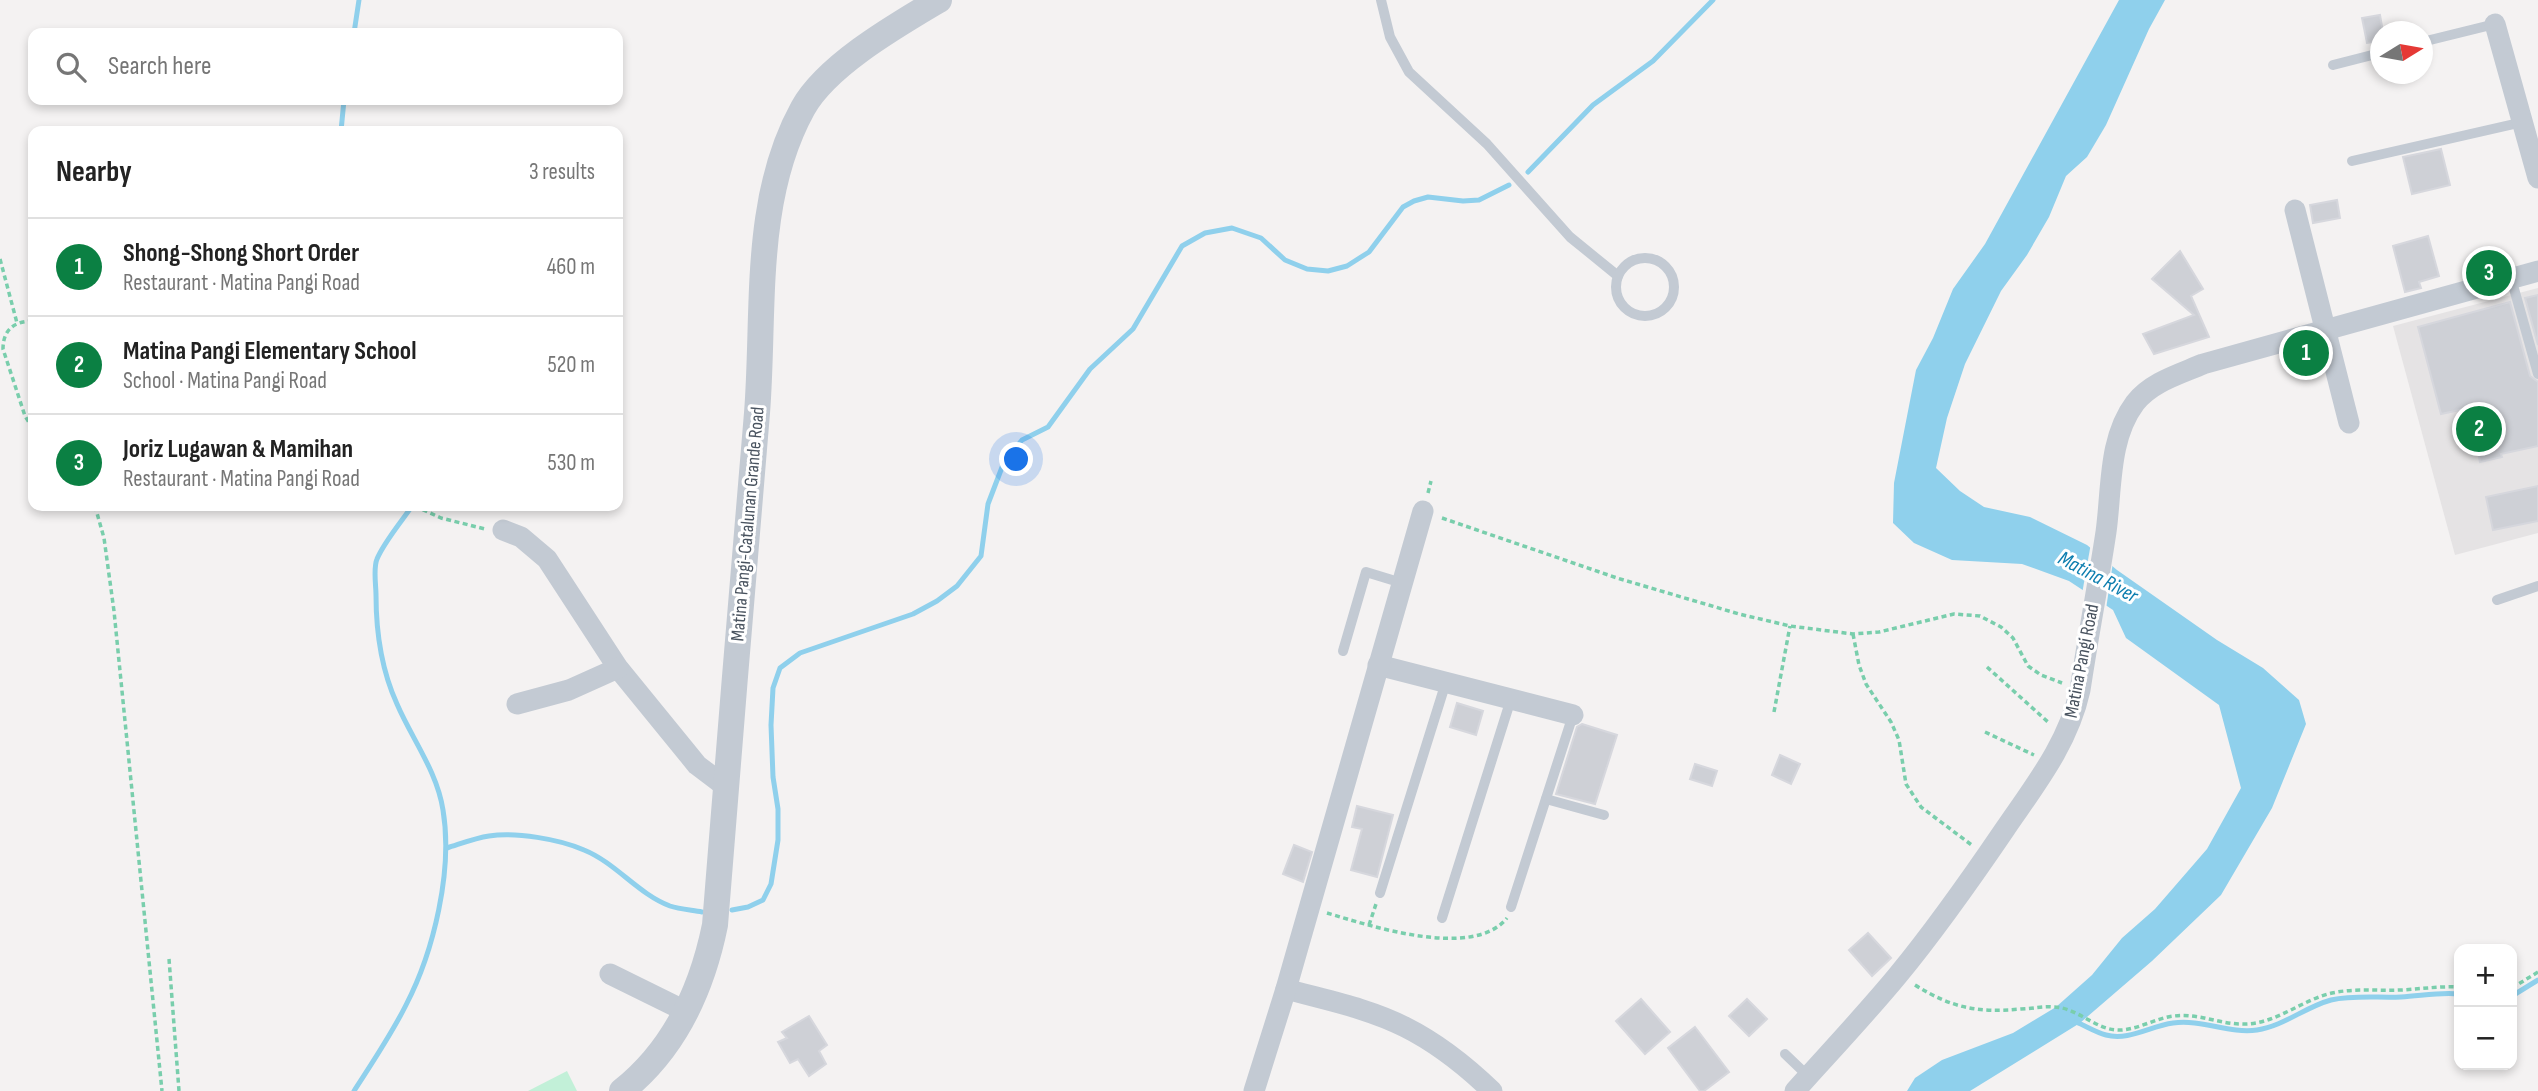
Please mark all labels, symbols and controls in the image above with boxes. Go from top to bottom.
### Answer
north arrow [2370,21,2433,84]
search box [28,28,623,105]
icon: search [52,48,90,86]
text: Search here [108,51,211,82]
text: Nearby [56,154,132,190]
text: 3 results [529,158,595,186]
text: Shong-Shong Short Order [123,238,359,269]
pin: 3 [2466,247,2512,299]
text: 1 [74,253,84,281]
text: 460 m [547,253,595,281]
text: Restaurant · Matina Pangi Road [123,269,360,297]
pin: 1 [2283,327,2329,379]
text: Matina Pangi Elementary School [123,336,416,367]
text: 2 [74,351,84,379]
text: 520 m [548,351,595,379]
text: School · Matina Pangi Road [123,367,327,395]
pin: 2 [2456,403,2502,455]
street label: Matina Pangi-Catalunan Grande Road [726,406,770,642]
text: Joriz Lugawan & Mamihan [123,434,353,465]
your location [999,442,1033,476]
text: 3 [74,449,84,477]
text: 530 m [547,449,595,477]
text: Restaurant · Matina Pangi Road [123,465,360,493]
water label: Matina River [2054,546,2143,609]
street label: Matina Pangi Road [2060,602,2104,720]
map controls [2454,944,2517,1070]
button: + [2454,944,2517,1007]
button: − [2454,1007,2517,1070]

